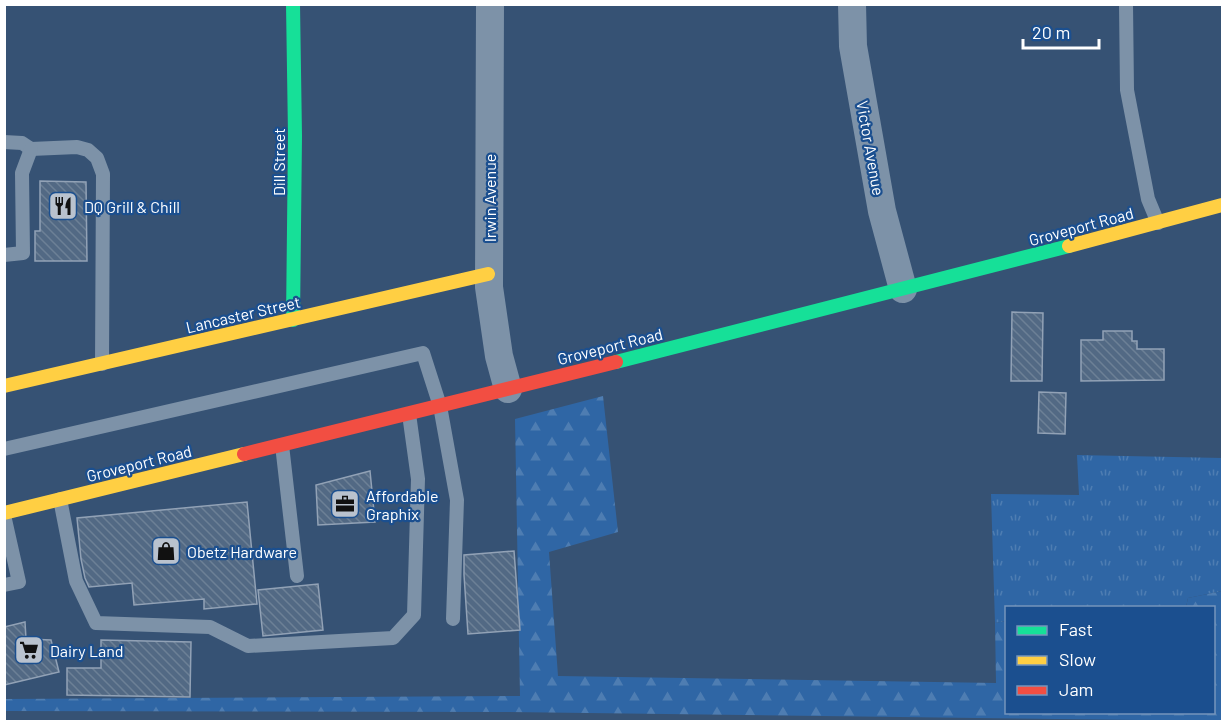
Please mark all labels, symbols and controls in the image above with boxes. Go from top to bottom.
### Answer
scale bar [1023,12,1100,50]
text: 20 m [1032,21,1070,43]
street label: Victor Avenue [853,99,889,197]
street label: Dill Street [269,128,288,196]
street label: Irwin Avenue [480,154,499,242]
restaurant icon: DQ Grill & Chill [47,190,79,222]
place label: DQ Grill & Chill [84,197,180,216]
street label: Groveport Road [1027,203,1135,249]
street label: Lancaster Street [184,292,302,336]
street label: Groveport Road [555,324,665,368]
street label: Groveport Road [84,441,194,485]
place label: Affordable Graphix [366,486,438,523]
office icon: Affordable Graphix [329,488,361,520]
shop icon: Obetz Hardware [150,535,182,567]
place label: Obetz Hardware [187,542,297,561]
legend [1005,606,1215,714]
text: Fast [1059,618,1093,640]
supermarket icon: Dairy Land [13,634,45,666]
place label: Dairy Land [50,641,123,660]
text: Slow [1059,648,1096,670]
text: Jam [1059,678,1093,700]

